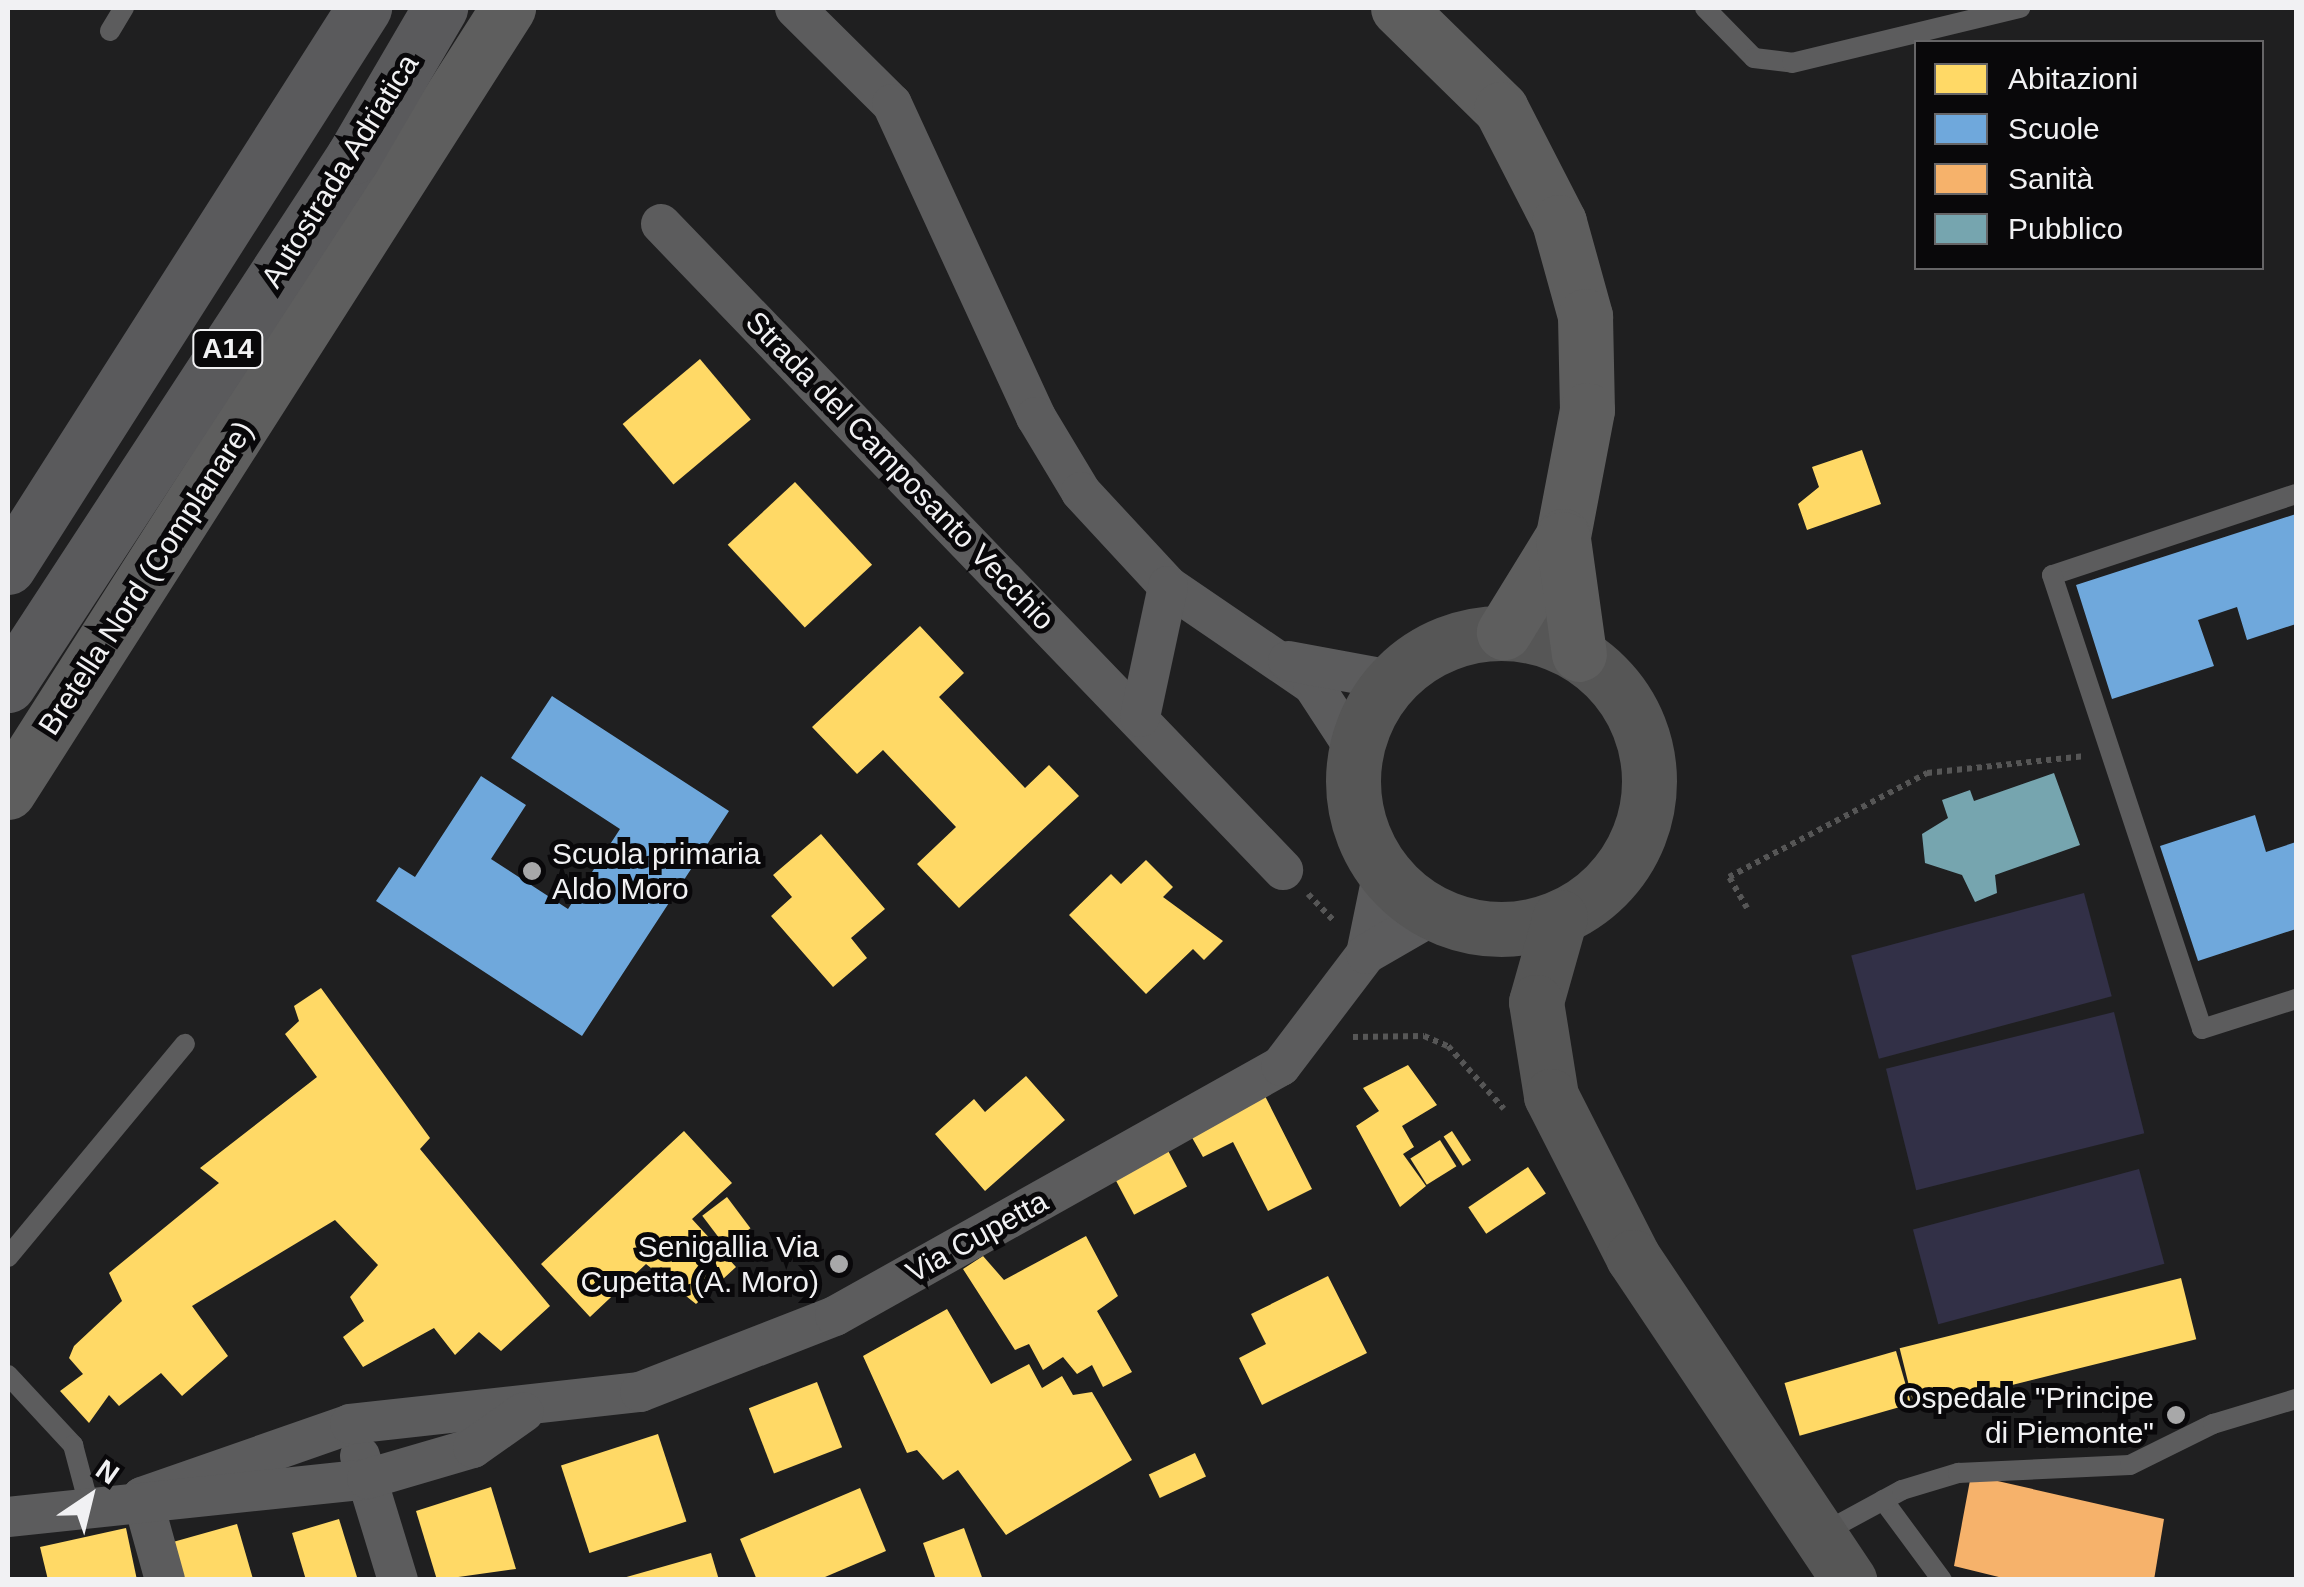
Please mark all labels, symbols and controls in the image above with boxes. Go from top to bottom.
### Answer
legend [1914,40,2264,270]
street label: Autostrada Adriatica [253,47,427,295]
text: Abitazioni [2008,62,2138,95]
text: Scuole [2008,112,2100,145]
text: Sanità [2008,162,2093,195]
text: Pubblico [2008,212,2123,245]
street label: Strada del Camposanto Vecchio [738,304,1062,638]
road number: A14 [190,326,266,372]
street label: Bretella Nord (Complanare) [31,414,261,742]
place label: Scuola primaria Aldo Moro [552,836,760,906]
marker: Scuola primaria Aldo Moro [521,860,543,882]
street label: Via Cupetta [900,1183,1054,1291]
place label: Senigallia Via Cupetta (A. Moro) [581,1229,819,1300]
marker: Senigallia Via Cupetta (A. Moro) [828,1253,850,1275]
place label: Ospedale "Principe di Piemonte" [1898,1380,2154,1450]
marker: Ospedale "Principe di Piemonte" [2163,1402,2189,1428]
north arrow [40,1447,140,1547]
text: N [90,1454,125,1491]

